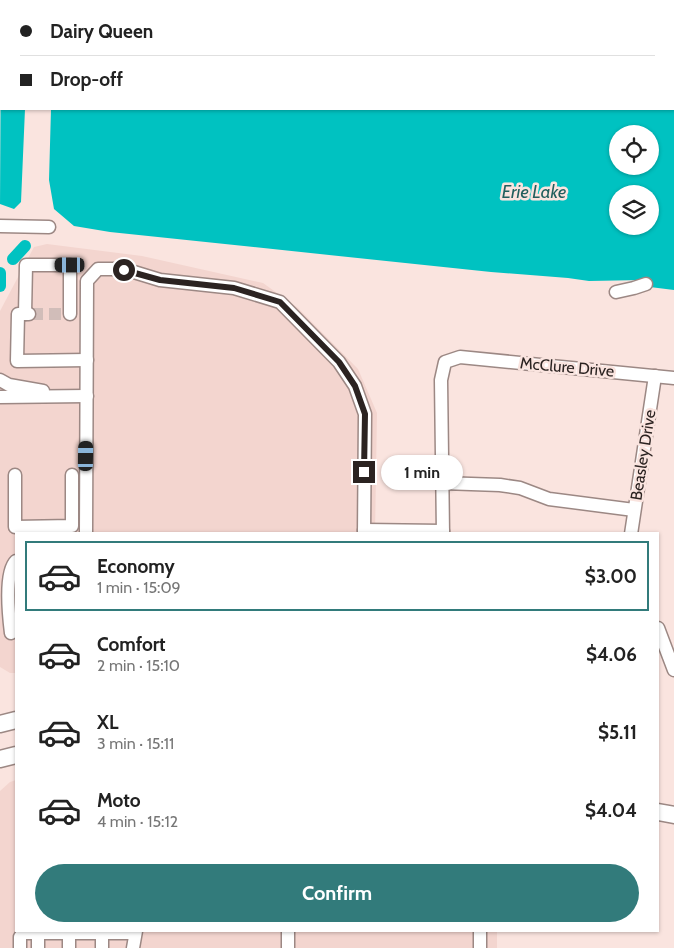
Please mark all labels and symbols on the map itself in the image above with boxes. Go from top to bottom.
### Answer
water label: Erie Lake [502,181,566,203]
car [55,258,85,273]
route start [113,259,135,281]
street label: McClure Drive [519,353,615,381]
street label: Beasley Drive [626,408,660,502]
car [78,441,93,471]
callout: 1 min [382,454,464,490]
route end [353,461,375,483]

